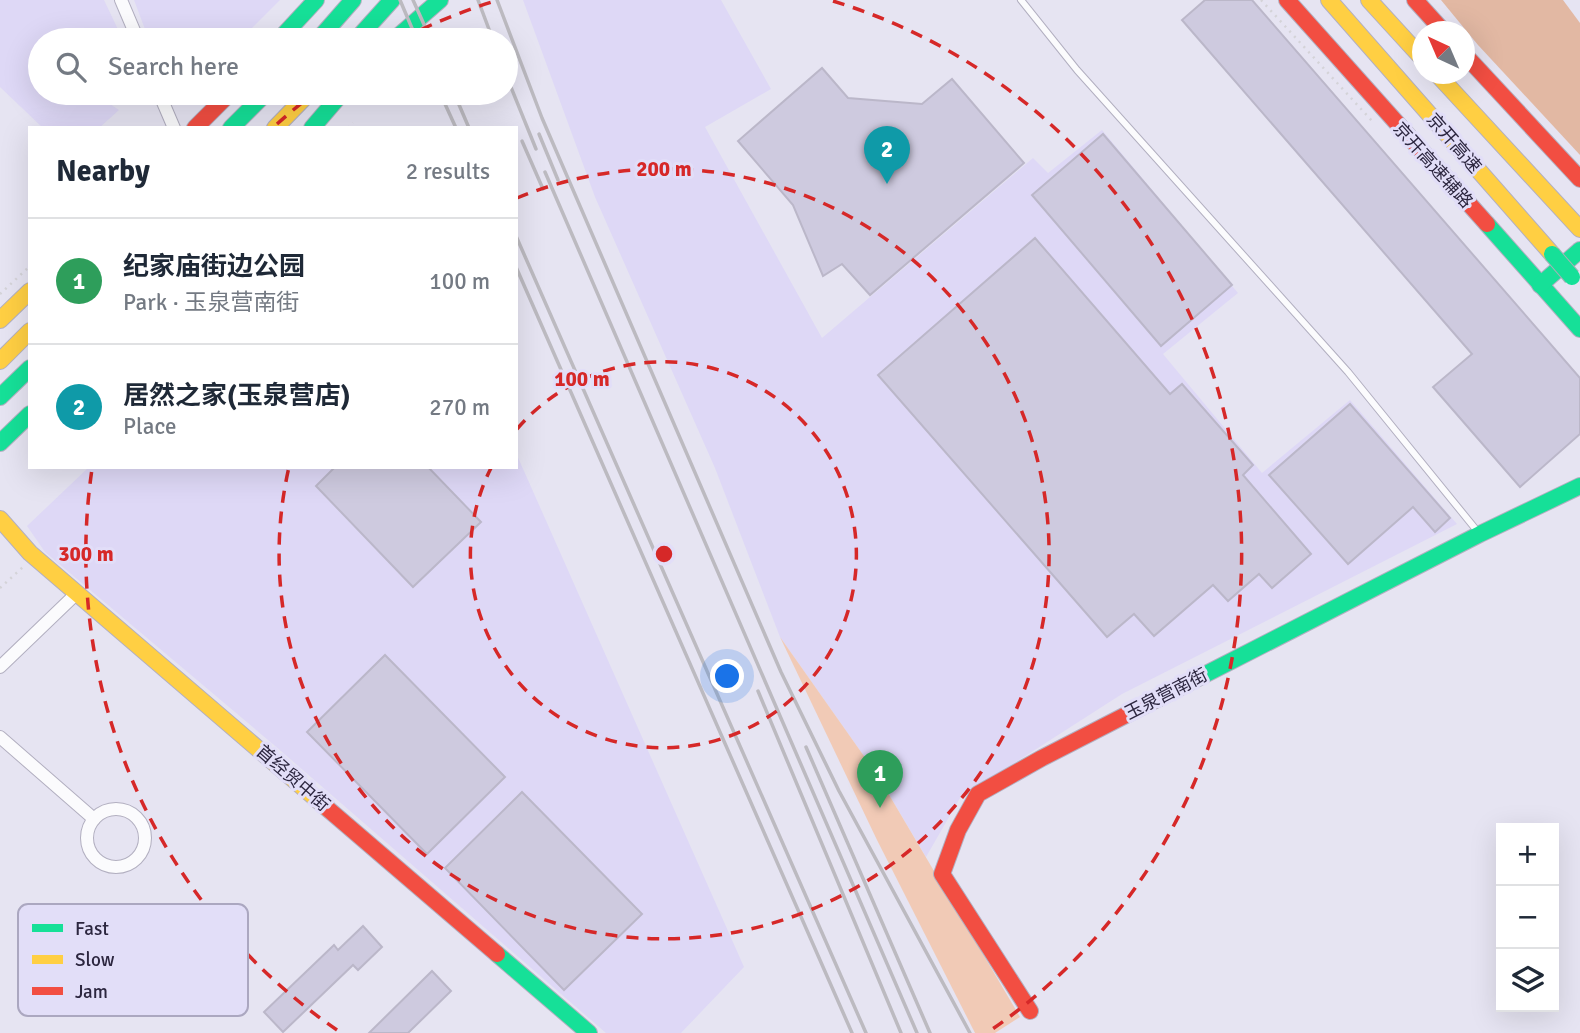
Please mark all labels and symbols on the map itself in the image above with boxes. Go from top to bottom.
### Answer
north arrow [1412,21,1475,84]
street label: 京开高速 [1422,109,1486,177]
street label: 京开高速辅路 [1389,118,1477,212]
pin: 2 [864,126,910,184]
text: 200 m [636,156,692,182]
text: 100 m [554,366,610,392]
text: 300 m [58,541,114,567]
centre of rings [652,542,676,566]
your location [710,659,744,693]
street label: 玉泉营南街 [1121,664,1211,724]
street label: 首经贸中街 [252,740,334,816]
pin: 1 [857,750,903,808]
legend [18,904,248,1016]
text: Fast [75,917,109,941]
text: Slow [75,948,115,972]
text: Jam [75,980,108,1004]

